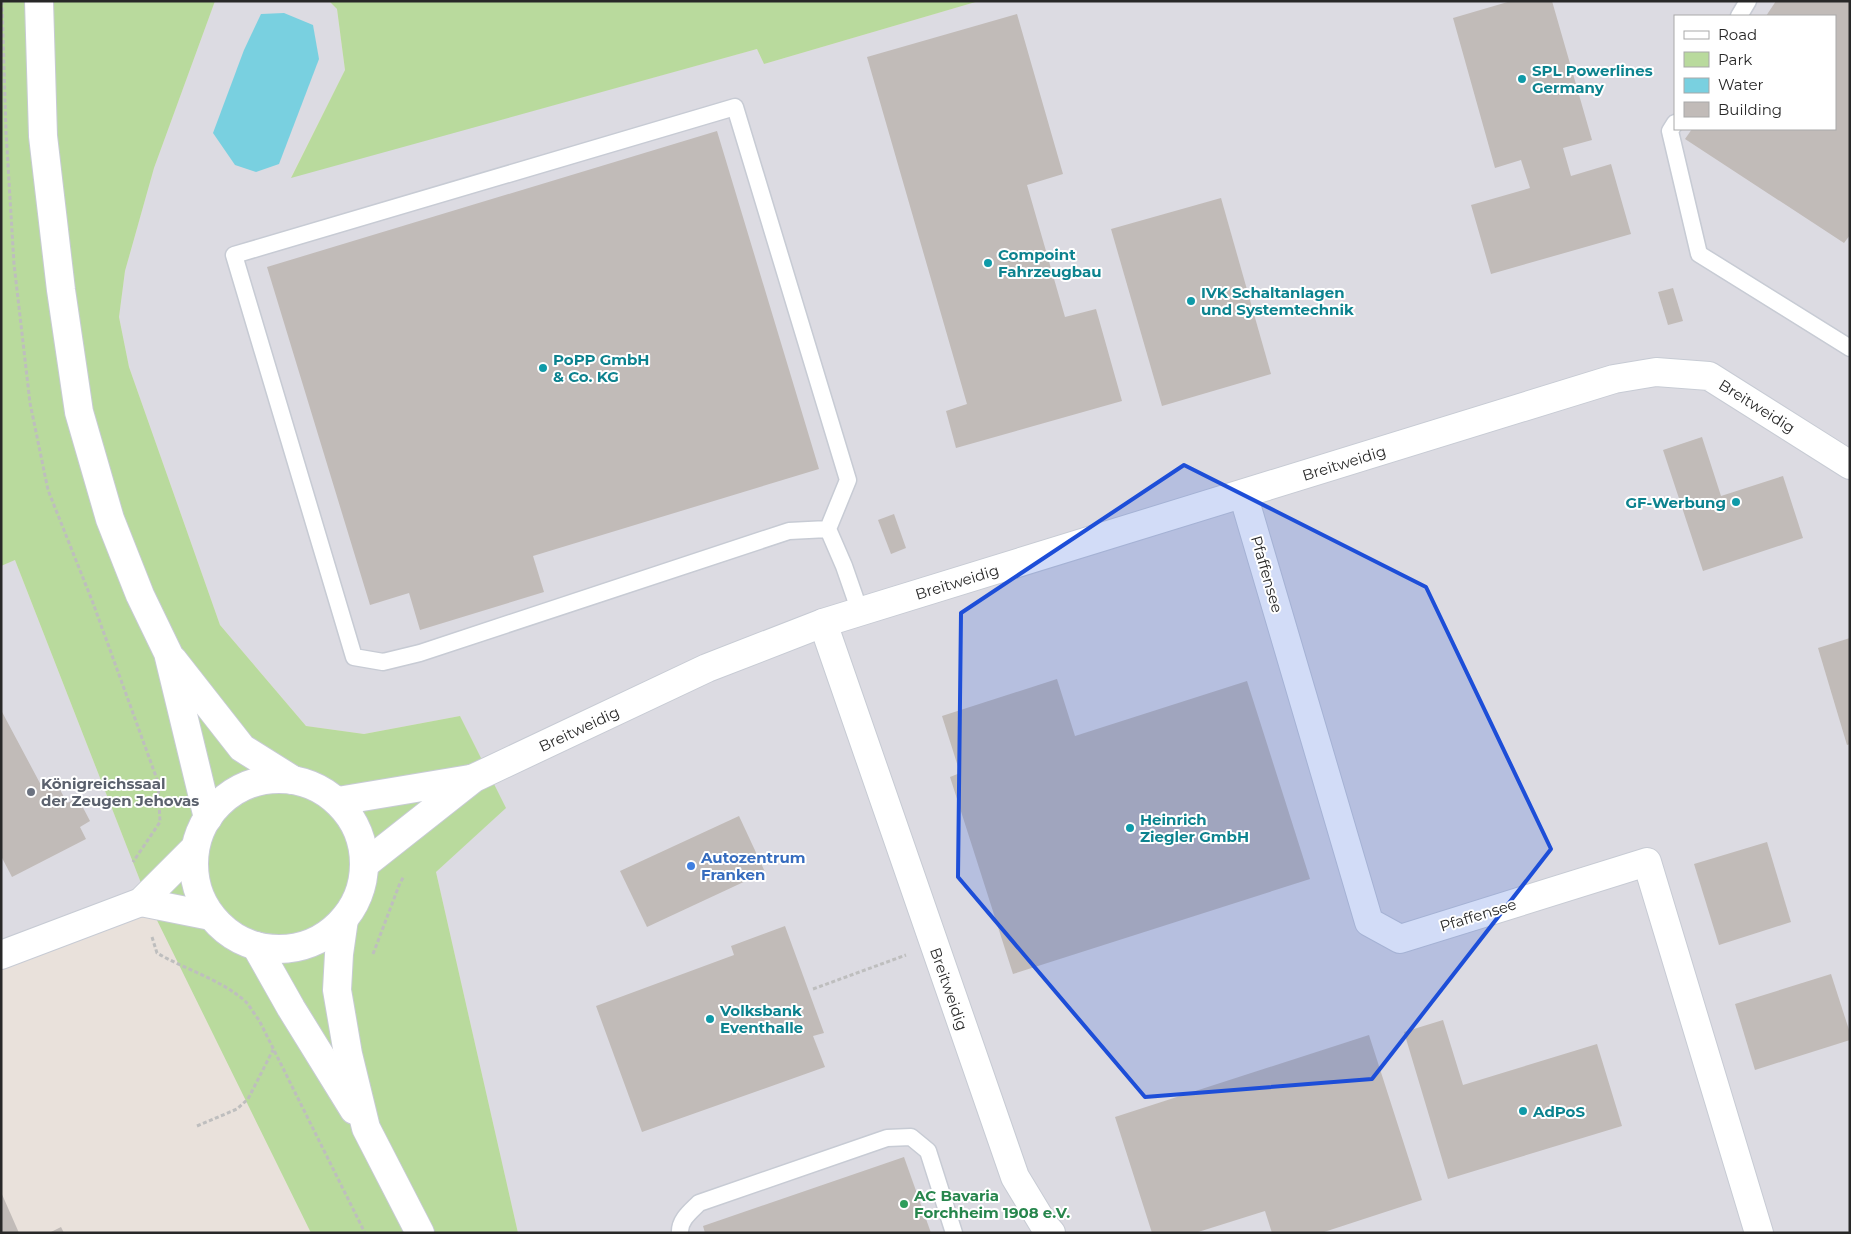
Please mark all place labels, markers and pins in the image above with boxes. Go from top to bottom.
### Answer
place label: SPL Powerlines Germany [1532,61,1653,97]
marker: SPL Powerlines Germany [1516,73,1528,85]
place label: Compoint Fahrzeugbau [998,245,1102,281]
marker: Compoint Fahrzeugbau [982,257,994,269]
place label: IVK Schaltanlagen und Systemtechnik [1201,283,1354,319]
marker: IVK Schaltanlagen und Systemtechnik [1185,295,1197,307]
place label: PoPP GmbH & Co. KG [553,350,649,386]
marker: PoPP GmbH & Co. KG [537,362,549,374]
place label: GF-Werbung [1625,493,1726,512]
marker: GF-Werbung [1730,496,1742,508]
place label: Königreichssaal der Zeugen Jehovas [41,774,199,810]
marker: Königreichssaal der Zeugen Jehovas [25,786,37,798]
place label: Heinrich Ziegler GmbH [1140,810,1249,846]
marker: Heinrich Ziegler GmbH [1124,822,1136,834]
place label: Autozentrum Franken [700,848,806,884]
marker: Autozentrum Franken [685,860,697,872]
place label: Volksbank Eventhalle [719,1001,803,1037]
marker: Volksbank Eventhalle [704,1013,716,1025]
place label: AdPoS [1532,1102,1585,1121]
marker: AdPoS [1517,1105,1529,1117]
place label: AC Bavaria Forchheim 1908 e.V. [913,1186,1070,1222]
marker: AC Bavaria Forchheim 1908 e.V. [898,1198,910,1210]

